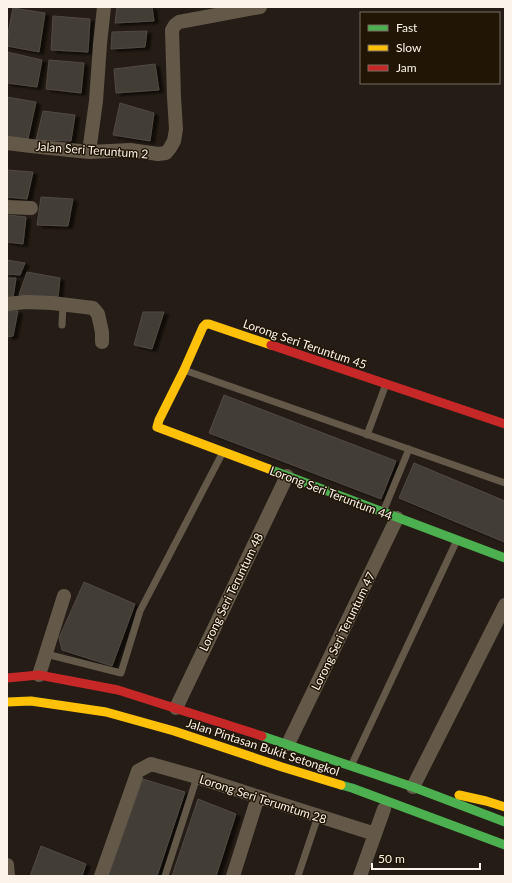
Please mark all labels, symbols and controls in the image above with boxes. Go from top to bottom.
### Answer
legend [360,12,500,84]
text: Fast [396,20,418,35]
text: Slow [396,40,422,55]
text: Jam [396,60,417,75]
street label: Jalan Seri Teruntum 2 [35,139,149,161]
street label: Lorong Seri Teruntum 45 [241,316,369,372]
street label: Lorong Seri Teruntum 44 [268,463,394,523]
street label: Lorong Seri Teruntum 48 [196,530,266,654]
street label: Lorong Seri Teruntum 47 [308,569,378,693]
street label: Jalan Pintasan Bukit Setongkol [185,715,341,779]
street label: Lorong Seri Terumtum 28 [197,771,329,827]
scale bar [372,845,480,871]
text: 50 m [378,851,405,866]

